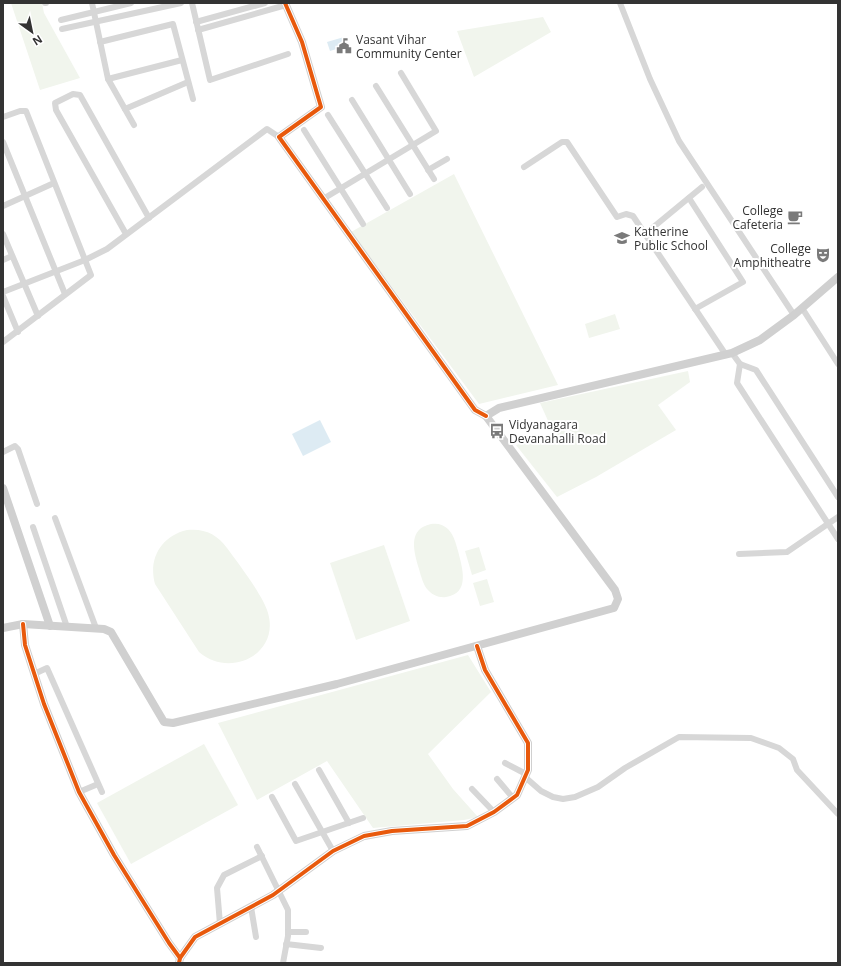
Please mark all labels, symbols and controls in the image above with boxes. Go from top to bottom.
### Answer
north arrow [12,12,52,52]
place label: Vasant Vihar Community Center [356,31,462,62]
text: N [30,32,46,50]
public building icon: Vasant Vihar Community Center [335,37,353,55]
place label: College Cafeteria [732,202,783,233]
cafe icon: College Cafeteria [786,208,804,226]
place label: Katherine Public School [634,223,708,254]
school or university icon: Katherine Public School [613,229,631,247]
place label: College Amphitheatre [734,240,811,271]
theatre icon: College Amphitheatre [814,246,832,264]
place label: Vidyanagara Devanahalli Road [509,416,606,447]
bus stop icon: Vidyanagara Devanahalli Road [488,422,506,440]

